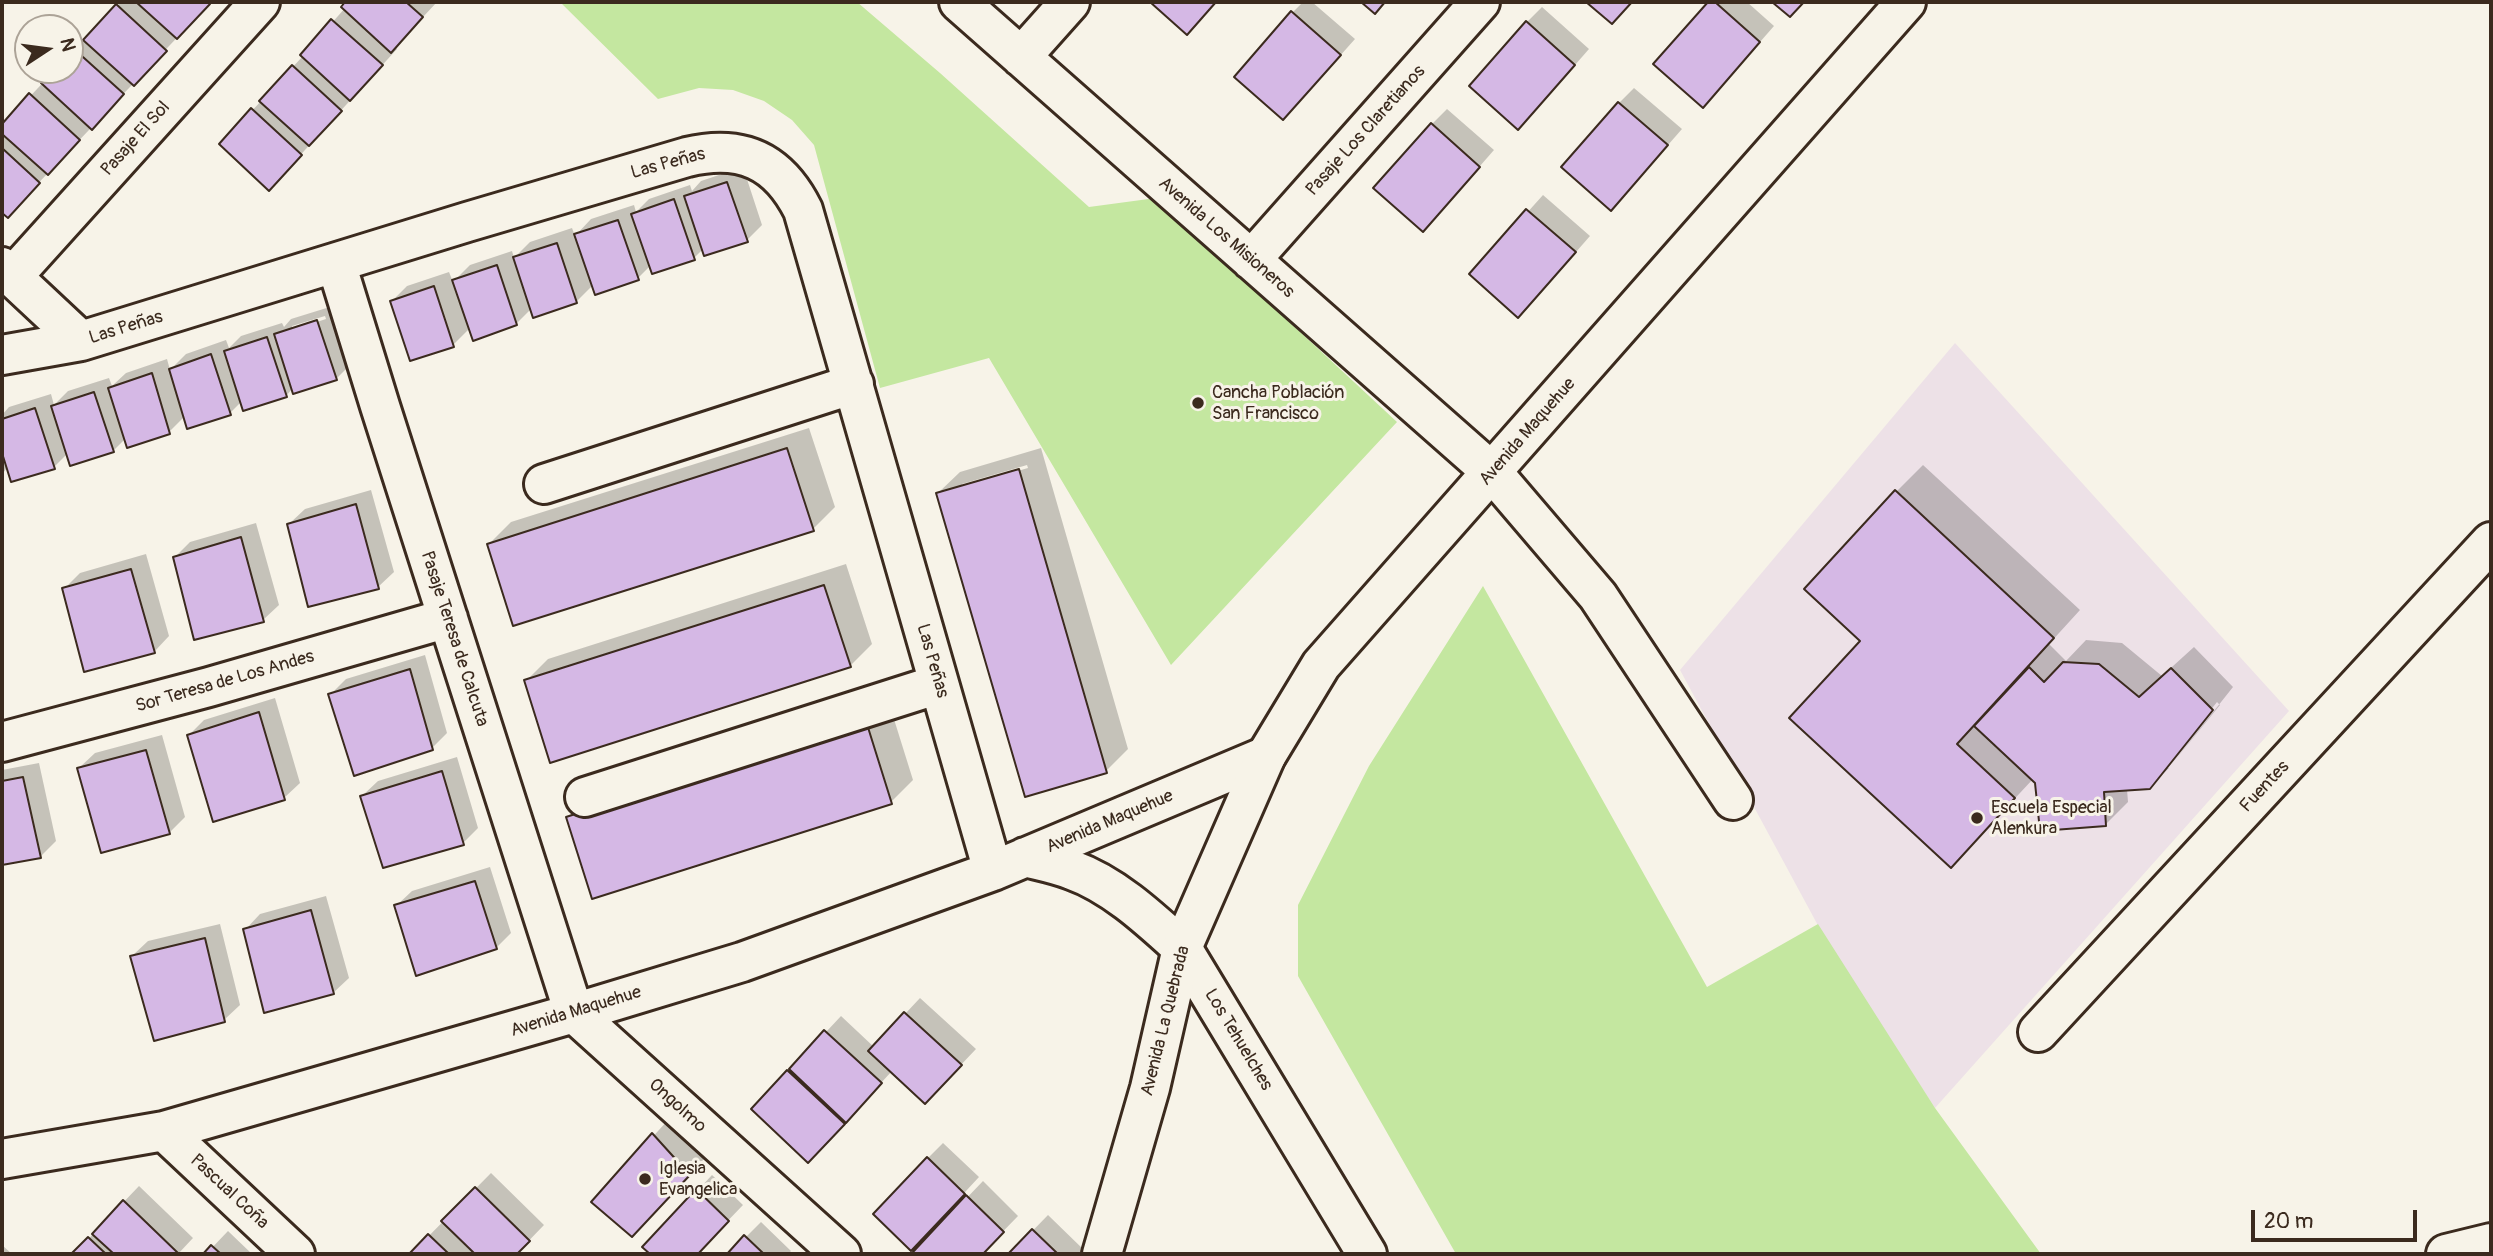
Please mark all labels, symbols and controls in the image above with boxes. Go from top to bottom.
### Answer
north arrow [14,14,84,84]
text: N [54,36,81,54]
street label: Pasaje Los Claretianos [1302,61,1430,201]
street label: Pasaje El Sol [97,97,175,181]
street label: Las Peñas [628,144,708,184]
street label: Avenida Los Misioneros [1154,173,1298,303]
street label: Las Peñas [86,307,166,349]
street label: Avenida Maquehue [1475,374,1581,490]
place label: Cancha Población San Francisco [1212,382,1344,424]
marker: Cancha Población San Francisco [1190,395,1206,411]
street label: Pasaje Teresa de Calcuta [415,548,493,730]
street label: Las Peñas [911,621,953,701]
street label: Sor Teresa de Los Andes [133,646,317,718]
street label: Fuentes [2236,757,2294,817]
street label: Avenida Maquehue [1043,786,1177,858]
place label: Escuela Especial Alenkura [1991,797,2112,840]
marker: Escuela Especial Alenkura [1969,810,1985,826]
street label: Avenida La Quebrada [1137,944,1195,1098]
street label: Avenida Maquehue [508,982,644,1042]
street label: Los Tehuelches [1199,985,1277,1095]
street label: Ongolmo [644,1074,710,1138]
street label: Pascual Coña [185,1150,273,1234]
place label: Iglesia Evangelica [659,1158,737,1200]
marker: Iglesia Evangelica [637,1171,653,1187]
scale bar [2255,1196,2421,1240]
text: 20 m [2264,1208,2313,1235]

